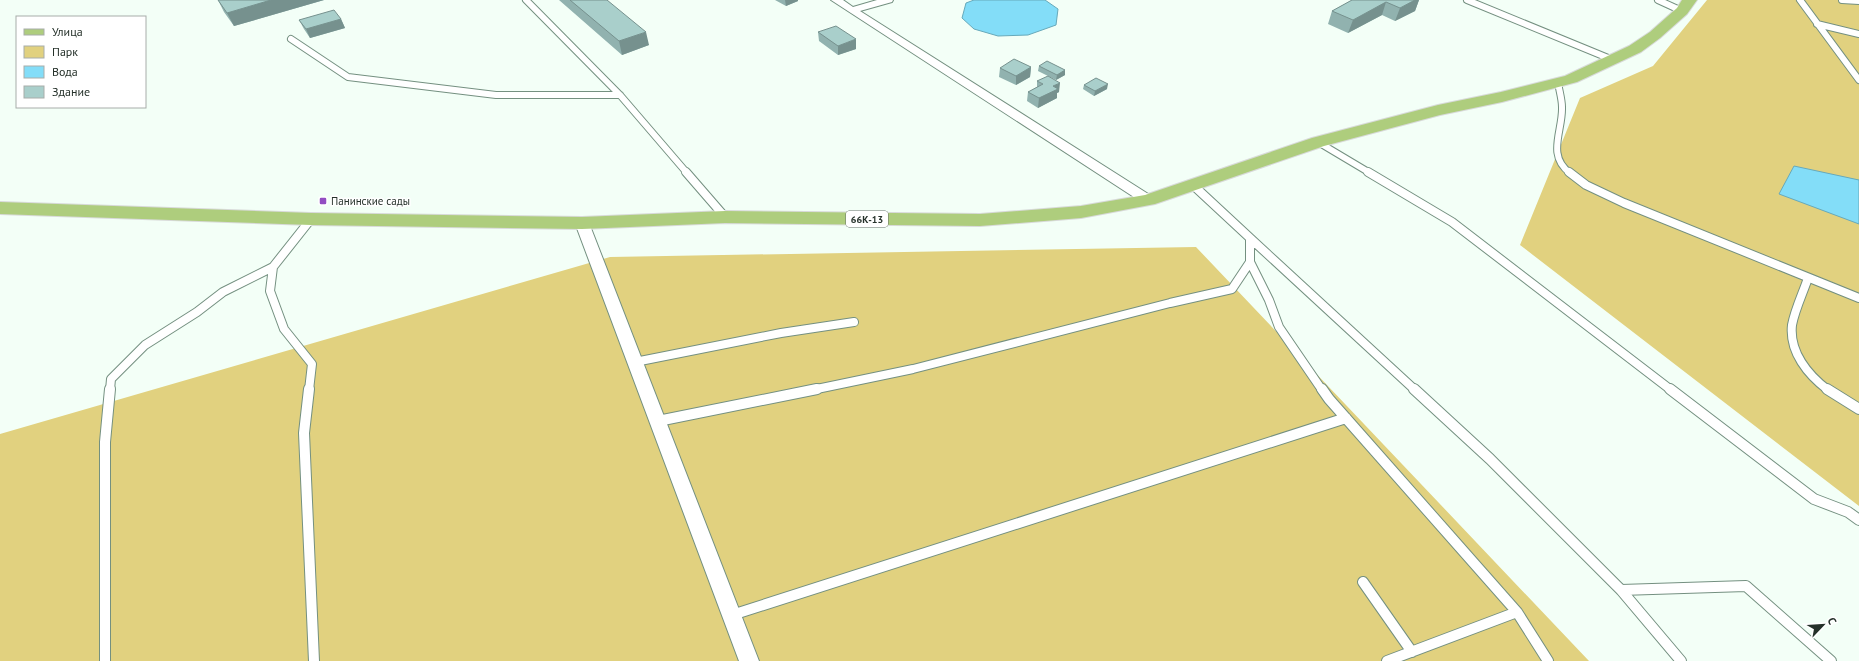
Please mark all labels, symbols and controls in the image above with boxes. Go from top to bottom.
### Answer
legend [16,16,146,108]
text: Улица [52,24,83,39]
text: Парк [52,44,78,59]
text: Вода [52,64,78,79]
text: Здание [52,84,90,99]
place label: Панинские сады [331,194,410,208]
marker: Панинские сады [318,196,328,206]
road number: 66К-13 [846,211,888,227]
north arrow [1803,605,1843,645]
text: С [1824,615,1840,627]

